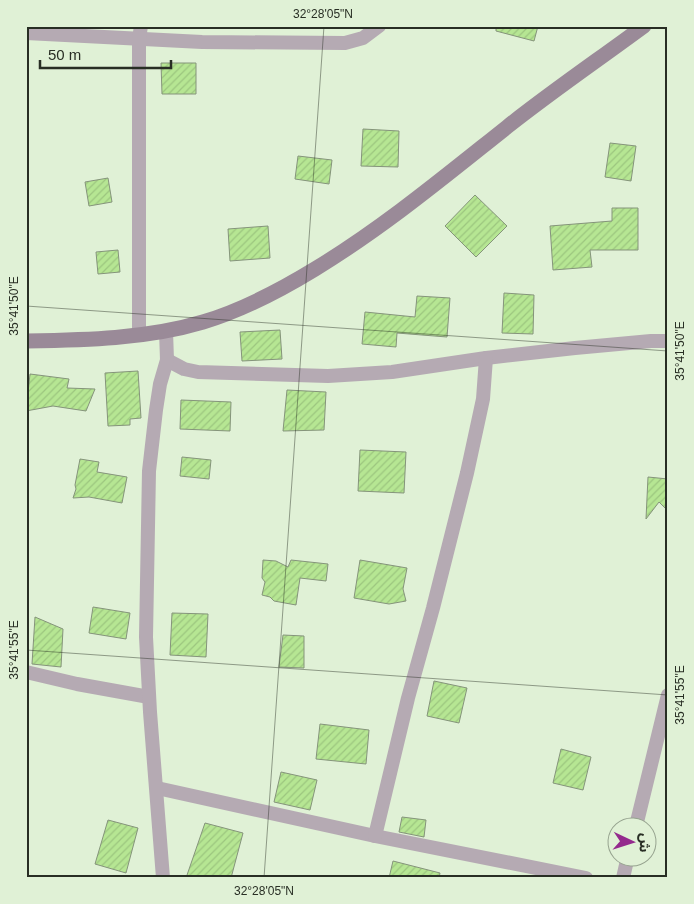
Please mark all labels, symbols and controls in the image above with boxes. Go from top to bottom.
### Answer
text: 32°28'05"N [293,7,353,21]
scale bar [40,38,171,70]
text: 50 m [48,46,81,63]
text: 35°41'50"E [7,276,21,336]
text: 35°41'50"E [673,321,687,381]
text: 35°41'55"E [7,620,21,680]
text: 35°41'55"E [673,665,687,725]
north arrow [606,816,656,866]
text: ش [636,833,654,853]
text: 32°28'05"N [234,884,294,898]

